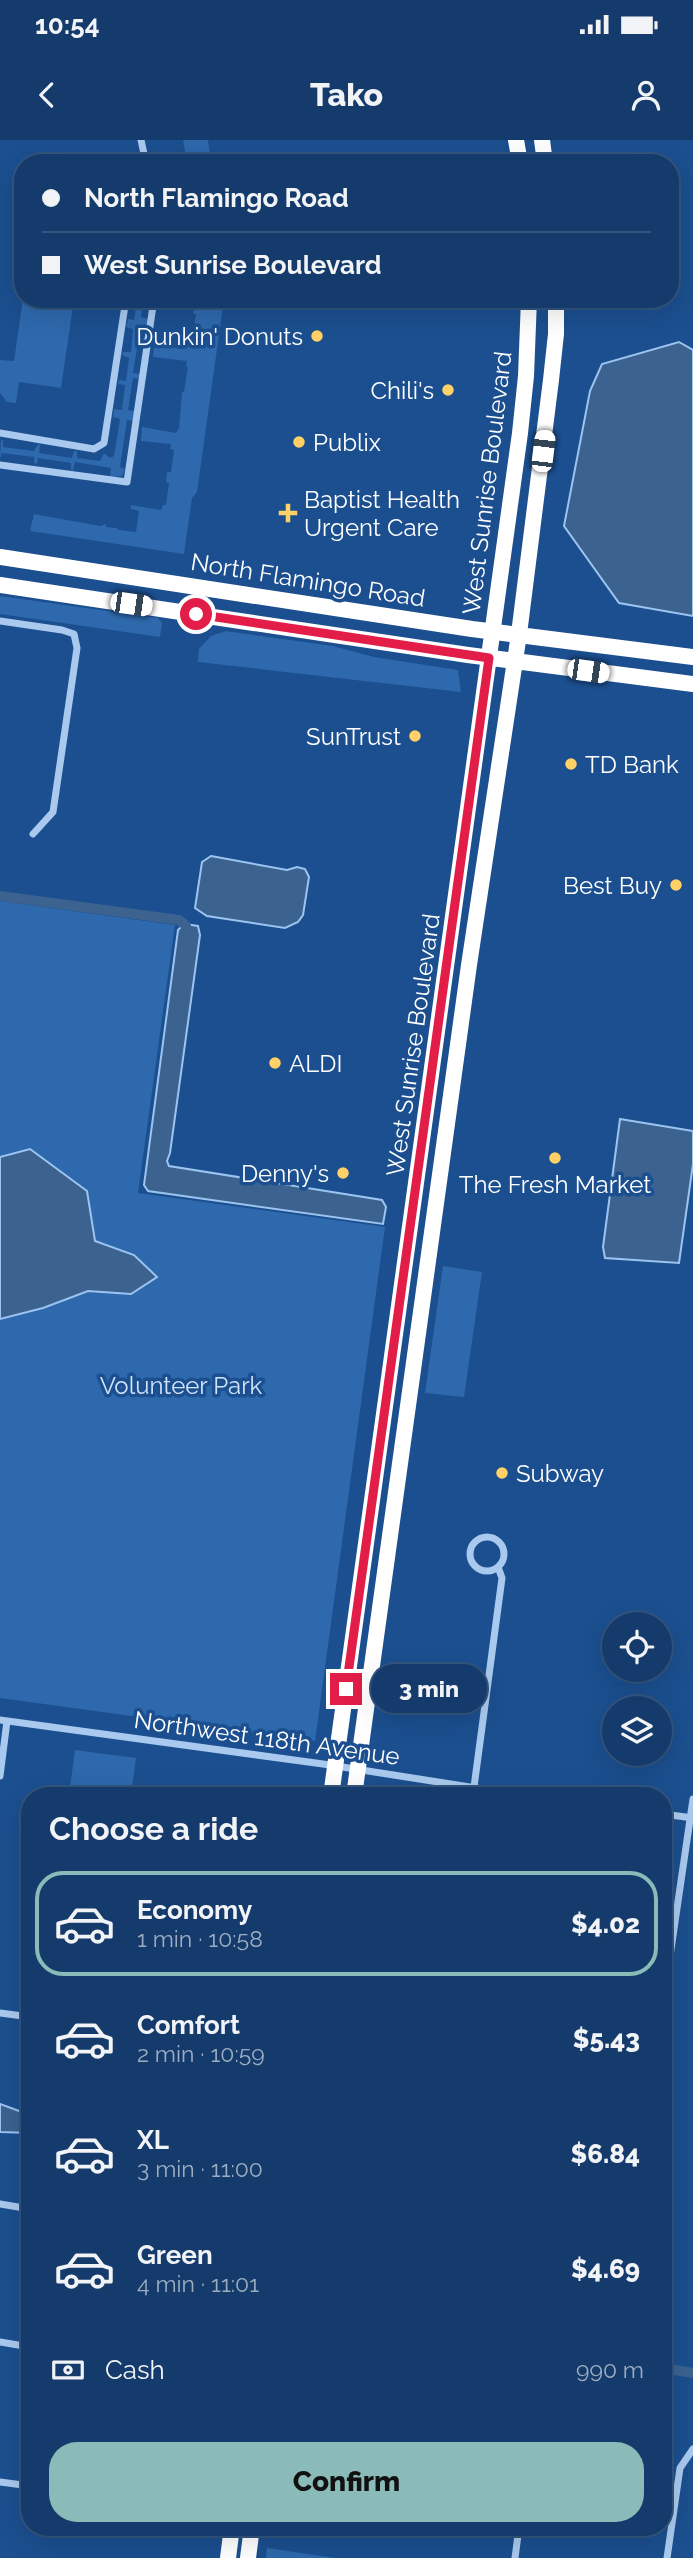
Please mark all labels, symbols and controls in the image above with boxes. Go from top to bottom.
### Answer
text: 10:54 [35,10,99,40]
icon: back [28,76,66,114]
text: Tako [310,76,383,113]
icon: person [627,76,665,114]
text: North Flamingo Road [84,183,349,213]
text: West Sunrise Boulevard [84,250,382,280]
place label: Dunkin' Donuts [136,322,303,351]
marker: Dunkin' Donuts [309,328,325,344]
street label: West Sunrise Boulevard [456,350,518,616]
place label: Chili's [370,376,434,405]
marker: Chili's [440,382,456,398]
place label: Publix [313,428,381,457]
car [531,429,556,473]
marker: Publix [291,434,307,450]
place label: Baptist Health Urgent Care [304,485,460,542]
marker: Baptist Health Urgent Care [278,503,298,523]
street label: North Flamingo Road [189,547,427,613]
car [109,591,154,617]
route start [180,598,212,630]
car [566,658,611,684]
place label: SunTrust [306,722,401,751]
marker: SunTrust [407,728,423,744]
place label: TD Bank [585,750,679,779]
marker: TD Bank [563,756,579,772]
place label: Best Buy [563,871,662,900]
marker: Best Buy [668,877,684,893]
street label: West Sunrise Boulevard [380,912,446,1178]
place label: ALDI [289,1049,342,1078]
marker: ALDI [267,1055,283,1071]
marker: The Fresh Market [547,1150,563,1166]
place label: Denny's [241,1159,329,1188]
marker: Denny's [335,1165,351,1181]
place label: The Fresh Market [459,1170,651,1199]
park label: Volunteer Park [100,1371,263,1400]
place label: Subway [516,1459,604,1488]
marker: Subway [494,1465,510,1481]
map controls [602,1612,672,1766]
button: locate [602,1612,672,1682]
callout: 3 min [370,1664,486,1714]
route end [330,1673,362,1705]
text: 3 min [399,1675,459,1702]
button: layers [602,1696,672,1766]
street label: Northwest 118th Avenue [132,1705,402,1771]
text: Choose a ride [49,1810,258,1847]
icon: car [53,1892,116,1955]
text: Economy [137,1895,252,1925]
text: $4.02 [571,1909,640,1939]
text: 1 min · 10:58 [137,1925,263,1952]
icon: car [53,2007,116,2070]
text: Comfort [137,2010,240,2040]
text: $5.43 [573,2024,640,2054]
text: 2 min · 10:59 [137,2040,265,2067]
icon: car [53,2122,116,2185]
text: XL [137,2125,169,2155]
text: $6.84 [571,2139,640,2169]
text: 3 min · 11:00 [137,2155,263,2182]
icon: car [53,2237,116,2300]
text: Green [137,2240,213,2270]
text: $4.69 [571,2254,640,2284]
text: 4 min · 11:01 [137,2270,259,2297]
icon: cash [49,2351,87,2389]
text: Cash [105,2355,165,2385]
text: 990 m [576,2356,644,2383]
button: Confirm [49,2442,644,2522]

